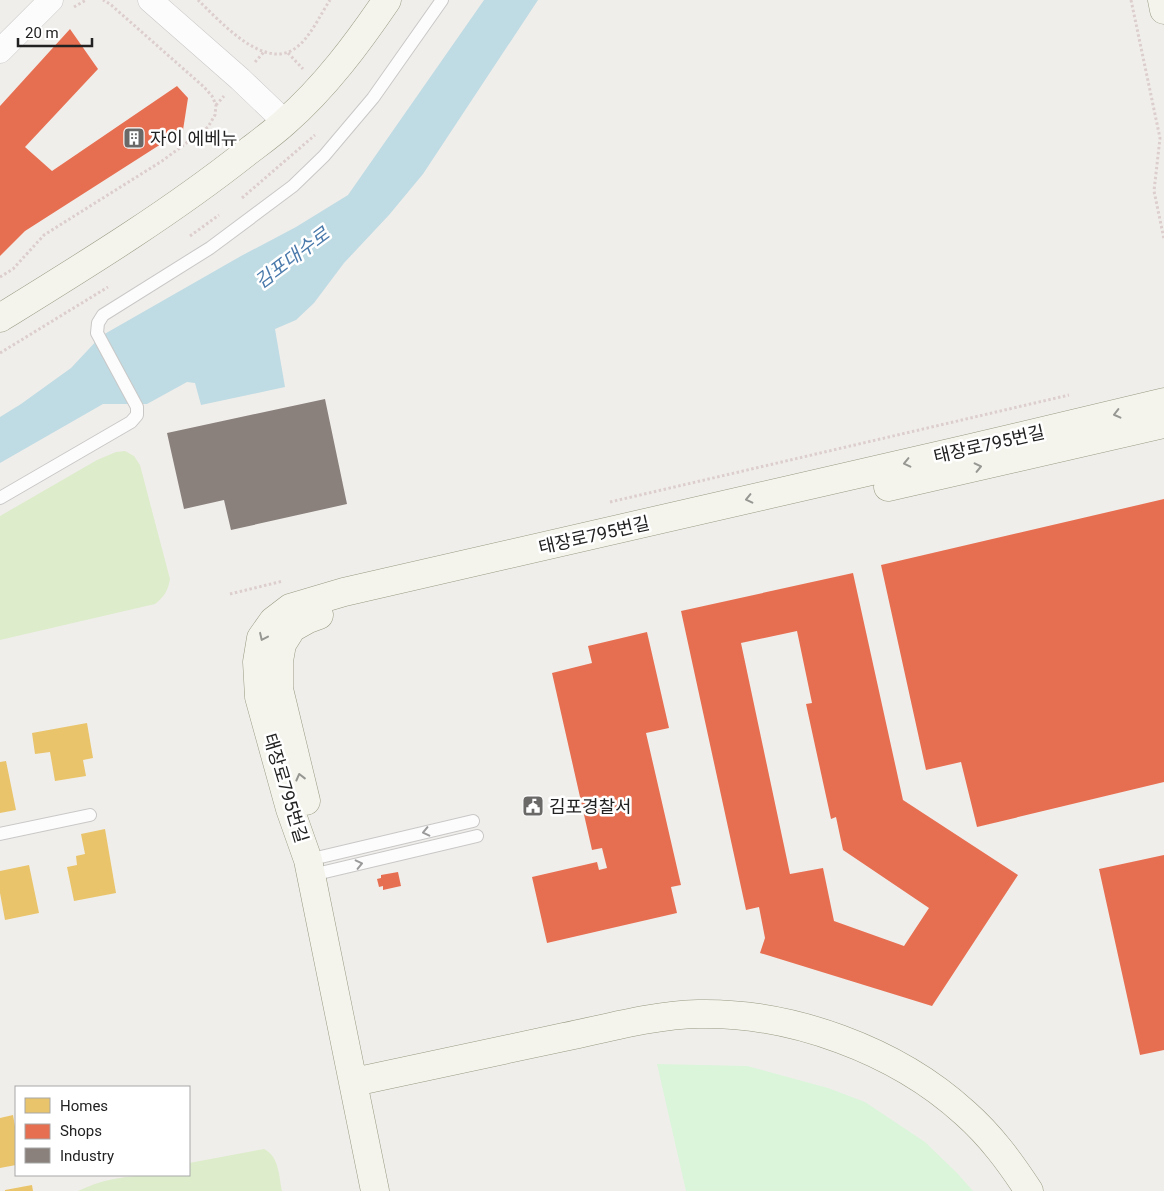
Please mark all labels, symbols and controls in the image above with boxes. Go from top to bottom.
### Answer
scale bar [18,15,91,47]
text: 20 m [25,24,59,42]
building icon: 자이 에베뉴 [122,126,146,150]
place label: 자이 에베뉴 [150,128,237,149]
water label: 김포대수로 [250,222,335,293]
one-way arrow [1112,408,1121,419]
street label: 태장로795번길 [932,421,1046,467]
one-way arrow [903,457,912,468]
one-way arrow [974,462,983,473]
one-way arrow [745,493,753,504]
street label: 태장로795번길 [537,512,651,558]
one-way arrow [260,632,270,641]
street label: 태장로795번길 [259,731,313,845]
one-way arrow [295,772,306,781]
public building icon: 김포경찰서 [521,794,545,818]
place label: 김포경찰서 [549,796,632,817]
one-way arrow [421,826,430,837]
one-way arrow [355,859,364,870]
legend [15,1086,190,1176]
text: Homes [60,1097,108,1115]
text: Shops [60,1122,102,1140]
text: Industry [60,1147,114,1165]

